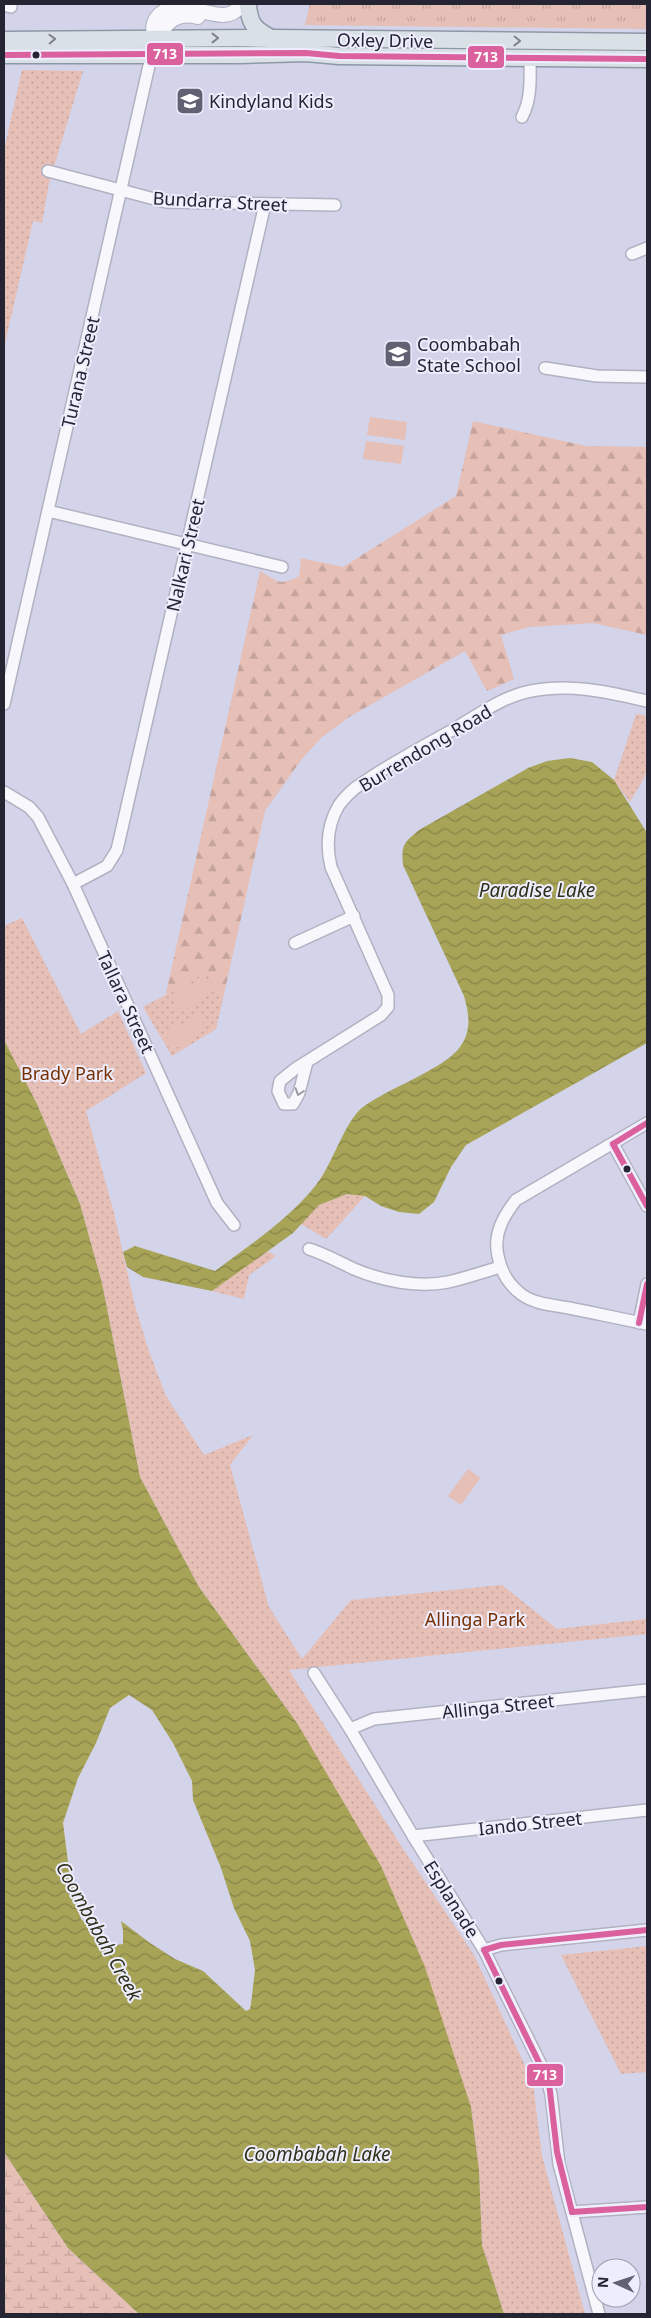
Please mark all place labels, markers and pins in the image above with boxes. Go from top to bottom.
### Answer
unlabelled marker [31,50,41,60]
school or university icon: Kindyland Kids [175,86,205,116]
place label: Kindyland Kids [209,89,333,113]
place label: Coombabah State School [417,332,521,377]
school or university icon: Coombabah State School [383,339,413,369]
unlabelled marker [622,1164,632,1174]
unlabelled marker [494,1976,504,1986]

